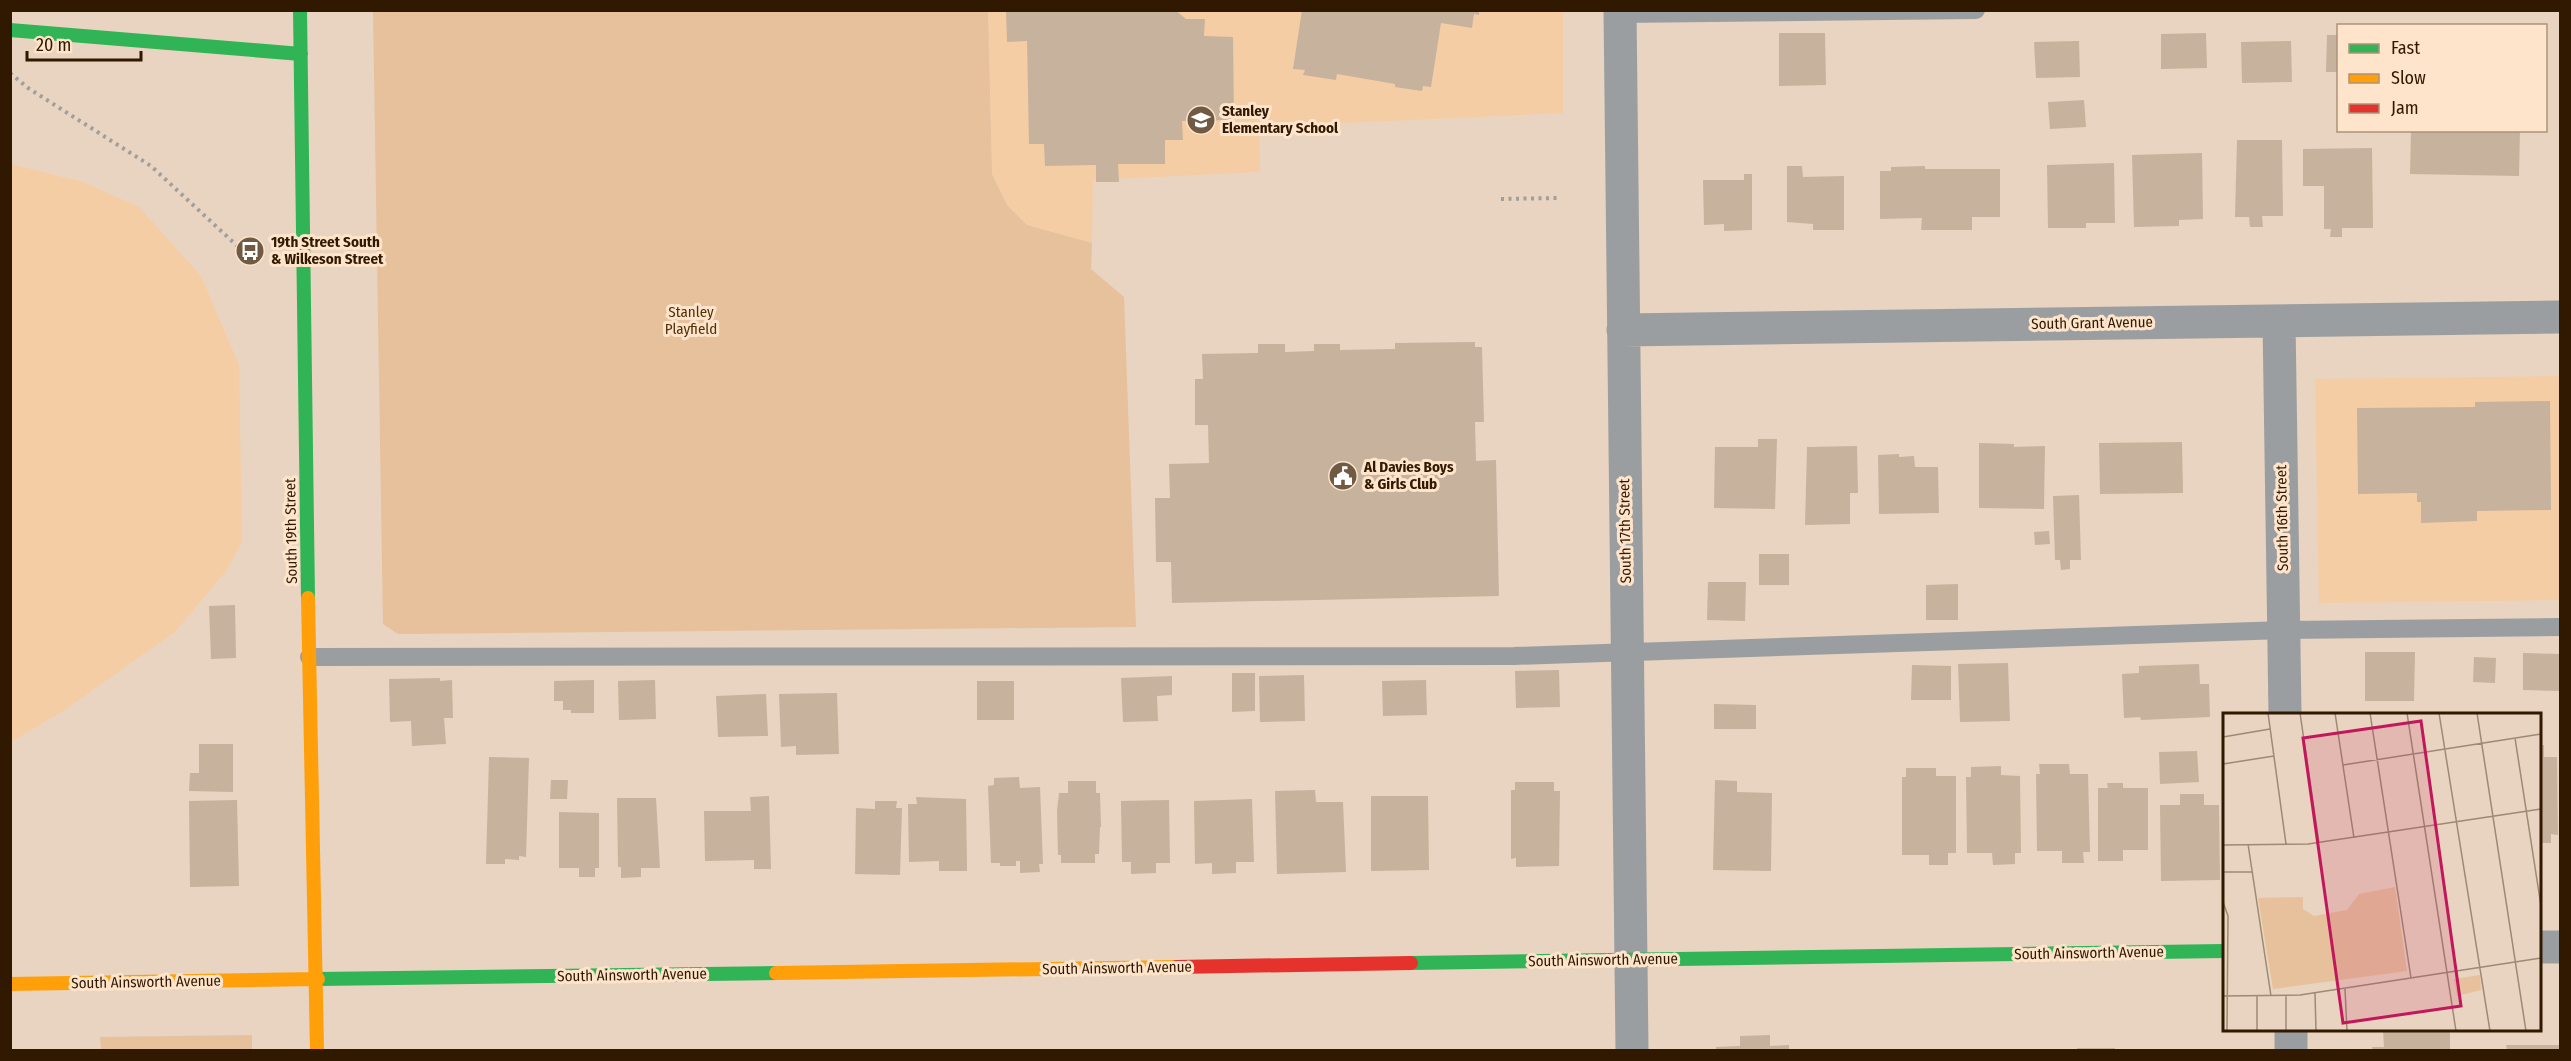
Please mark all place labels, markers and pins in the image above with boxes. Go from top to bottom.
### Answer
place label: Stanley Elementary School [1222,102,1339,137]
school or university icon: Stanley Elementary School [1185,104,1217,136]
place label: 19th Street South & Wilkeson Street [271,233,384,268]
bus stop icon: 19th Street South & Wilkeson Street [234,235,266,267]
place label: Al Davies Boys & Girls Club [1363,458,1454,493]
public building icon: Al Davies Boys & Girls Club [1327,460,1359,492]

